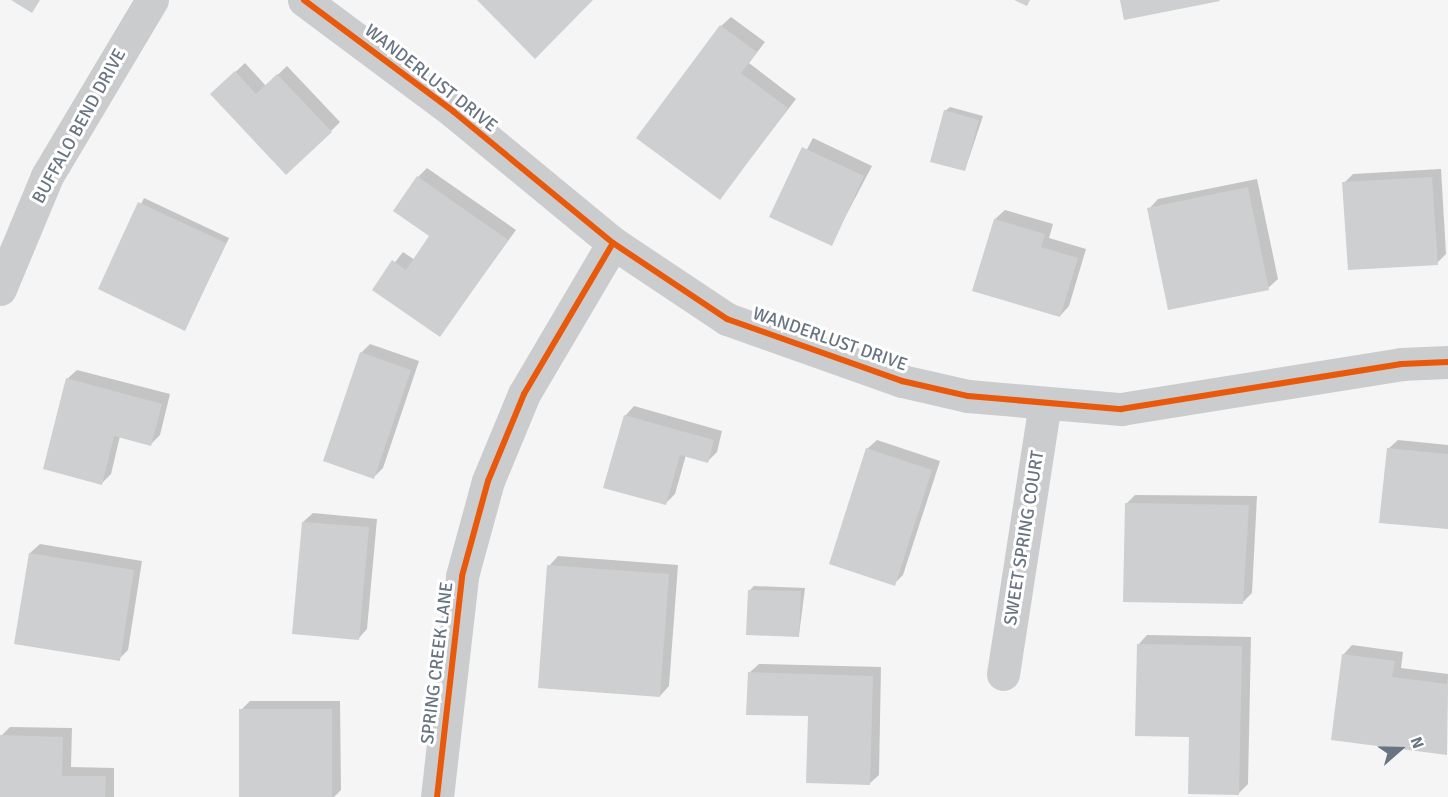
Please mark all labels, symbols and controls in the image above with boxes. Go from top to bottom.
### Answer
street label: WANDERLUST DRIVE [360,20,502,136]
street label: BUFFALO BEND DRIVE [27,45,131,207]
street label: WANDERLUST DRIVE [750,302,910,376]
street label: SWEET SPRING COURT [1000,449,1048,627]
street label: SPRING CREEK LANE [416,581,458,745]
north arrow [1370,719,1430,779]
text: N [1406,734,1428,751]

